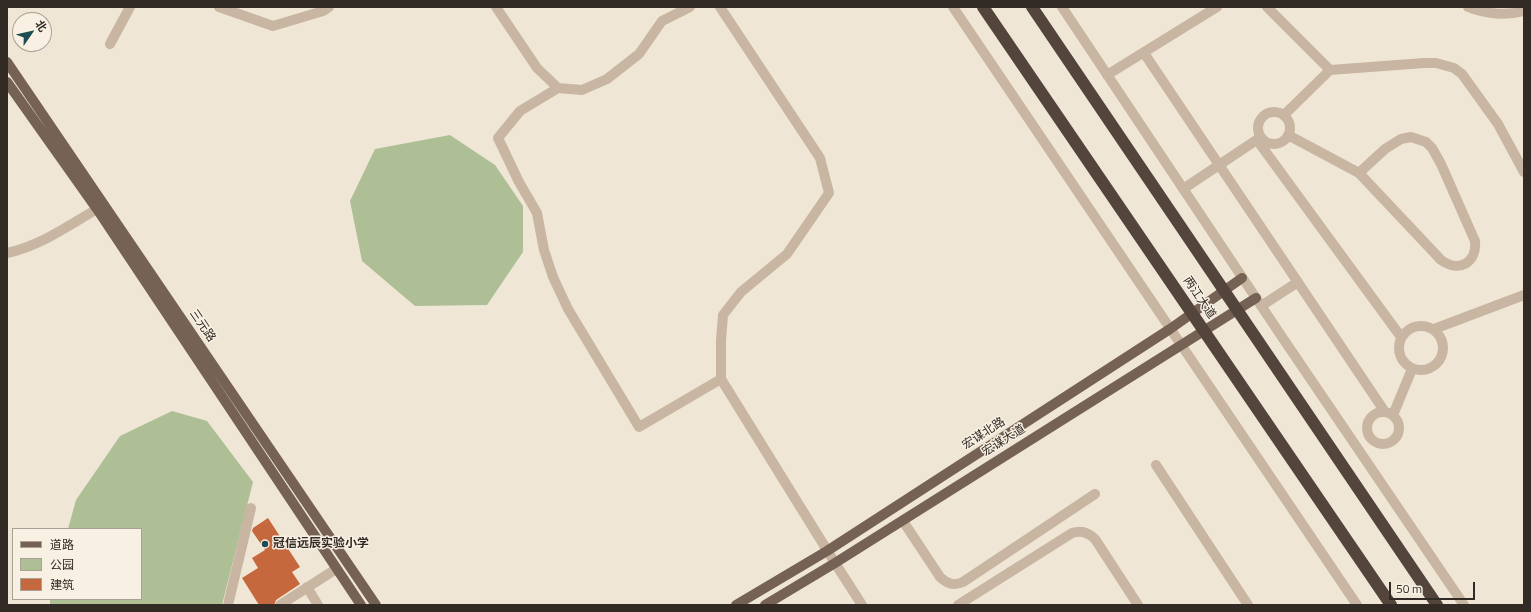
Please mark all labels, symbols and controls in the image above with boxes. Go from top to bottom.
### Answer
north arrow [12,12,52,52]
text: 北 [31,17,51,35]
street label: 两江大道 [1180,274,1218,322]
street label: 三元路 [186,307,218,345]
street label: 宏谋北路 [960,415,1008,453]
street label: 宏谋大道 [980,422,1028,460]
legend [12,528,142,600]
text: 道路 [50,535,74,554]
place label: 冠信远辰实验小学 [273,537,369,551]
marker: 冠信远辰实验小学 [260,539,270,549]
text: 公园 [50,555,74,574]
scale bar [1391,574,1477,600]
text: 建筑 [50,575,74,594]
text: 50 m [1396,579,1422,598]

